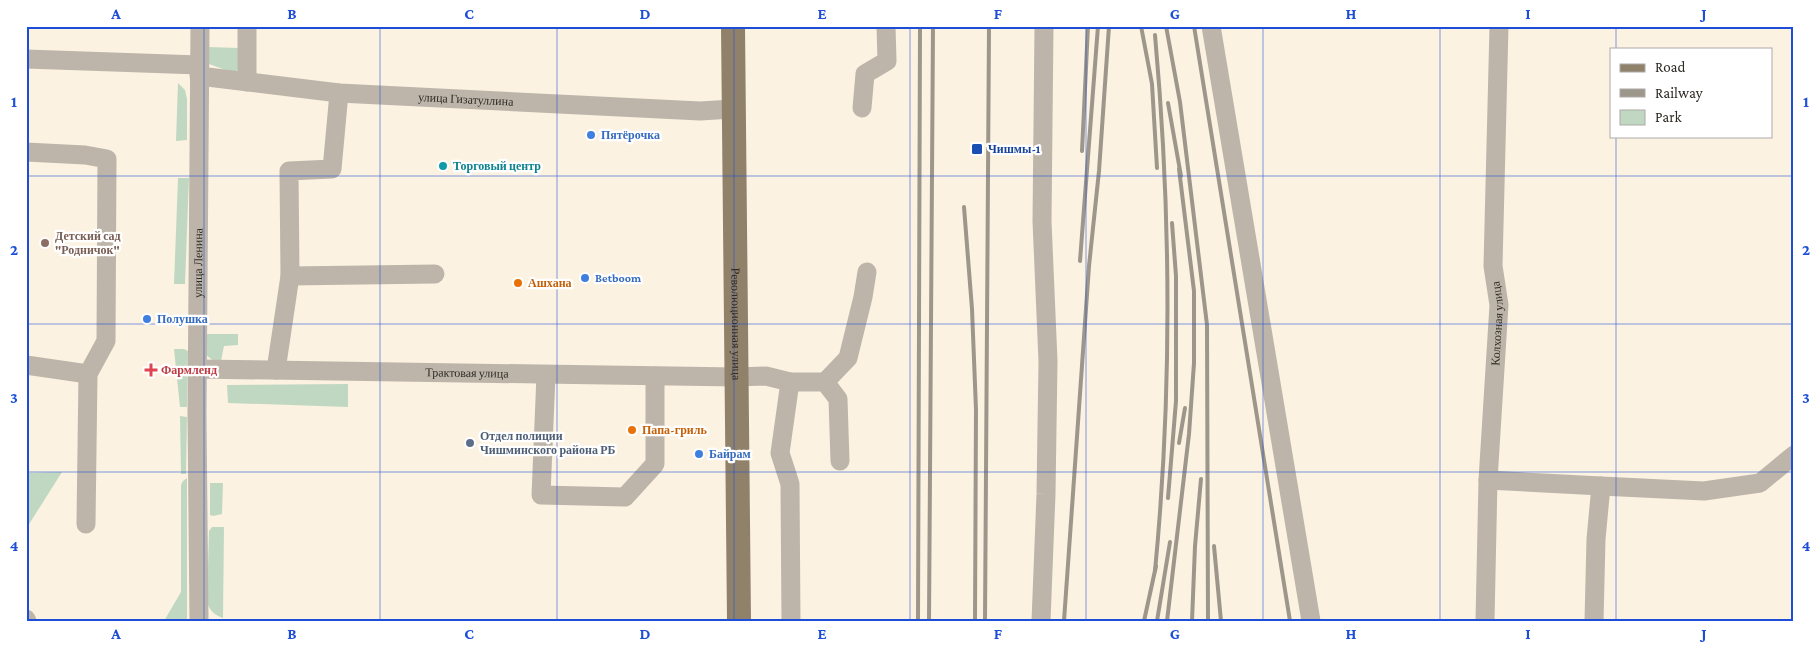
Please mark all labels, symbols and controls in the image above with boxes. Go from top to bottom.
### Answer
text: A [110,5,121,22]
text: B [287,5,297,22]
text: C [464,5,474,22]
text: D [639,5,651,22]
text: E [817,5,827,22]
text: F [994,5,1003,22]
text: G [1170,5,1180,22]
text: H [1346,5,1357,22]
text: I [1525,5,1531,22]
text: J [1699,5,1707,22]
legend [1610,48,1772,138]
text: Road [1655,59,1686,75]
text: Railway [1655,85,1703,102]
street label: улица Гизатуллина [418,90,514,109]
text: 1 [11,93,17,110]
text: 1 [1803,93,1809,110]
text: Park [1655,109,1682,125]
place label: Пятёрочка [601,128,660,142]
marker: Пятёрочка [585,129,597,141]
marker: Чишмы-1 [970,142,984,156]
place label: Чишмы-1 [988,142,1041,156]
place label: Торговый центр [453,159,541,173]
marker: Торговый центр [437,160,449,172]
street label: улица Ленина [191,227,205,298]
place label: Детский сад "Родничок" [55,229,121,257]
marker: Детский сад "Родничок" [39,237,51,249]
text: 2 [10,241,18,258]
text: 2 [1802,241,1810,258]
street label: Революционная улица [728,268,744,381]
place label: Betboom [595,271,642,285]
marker: Betboom [579,272,591,284]
place label: Ашхана [528,276,572,290]
marker: Ашхана [512,277,524,289]
street label: Колхозная улица [1488,280,1506,366]
place label: Полушка [157,312,208,326]
marker: Полушка [141,313,153,325]
place label: Фармленд [161,363,217,377]
marker: Фармленд [145,364,157,376]
street label: Трактовая улица [425,365,509,381]
text: 3 [10,389,18,406]
text: 3 [1802,389,1810,406]
place label: Папа-гриль [642,423,707,437]
marker: Папа-гриль [626,424,638,436]
place label: Отдел полиции Чишминского района РБ [480,429,616,457]
marker: Отдел полиции Чишминского района РБ [464,437,476,449]
place label: Байрам [709,447,751,461]
marker: Байрам [693,448,705,460]
text: 4 [10,537,19,554]
text: 4 [1802,537,1811,554]
text: A [110,625,121,642]
text: B [287,625,297,642]
text: C [464,625,474,642]
text: D [639,625,651,642]
text: E [817,625,827,642]
text: F [994,625,1003,642]
text: G [1170,625,1180,642]
text: H [1346,625,1357,642]
text: I [1525,625,1531,642]
text: J [1699,625,1707,642]

